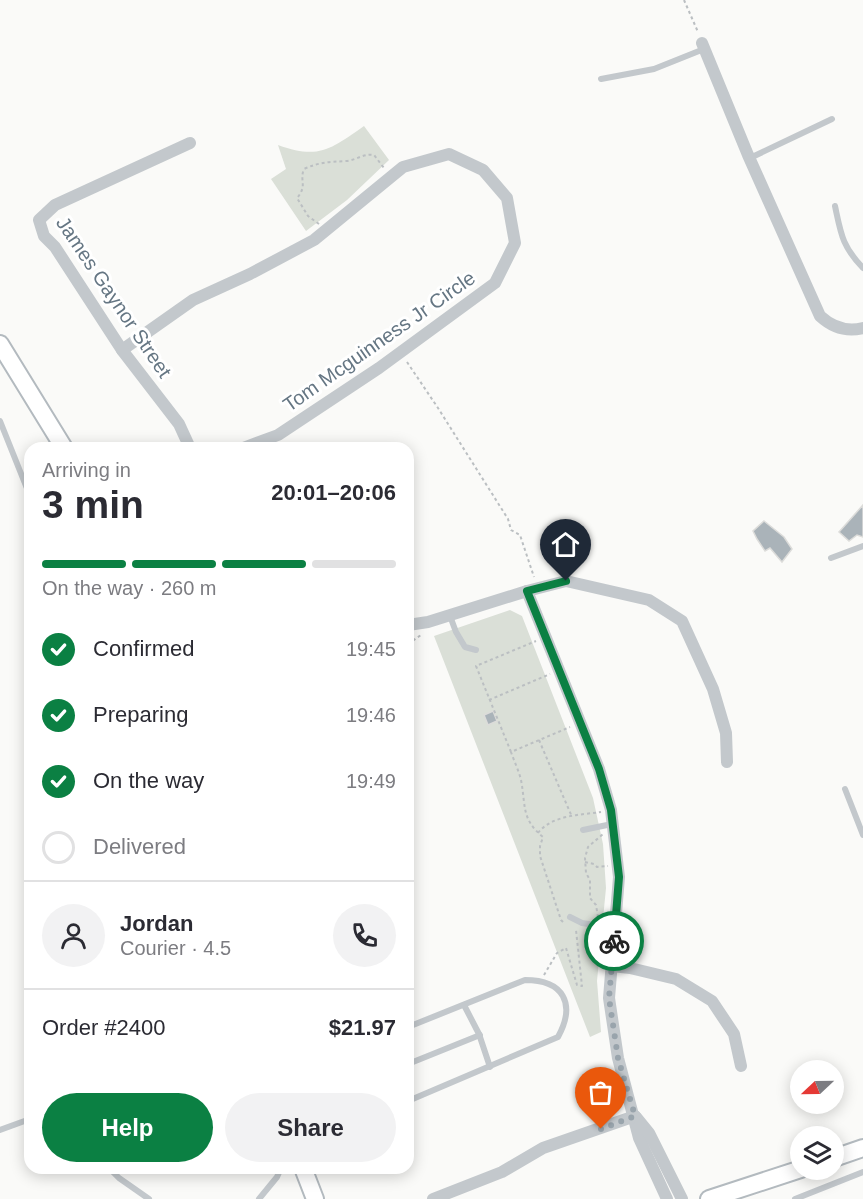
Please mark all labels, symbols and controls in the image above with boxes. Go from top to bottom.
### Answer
street label: James Gaynor Street [52,213,176,382]
street label: Tom Mcguinness Jr Circle [279,266,479,416]
text: Arriving in [42,459,131,481]
text: 20:01–20:06 [271,480,396,505]
text: 3 min [42,483,144,526]
pin [540,519,591,581]
icon: home [549,528,582,561]
text: On the way · 260 m [42,577,217,599]
icon: check [42,633,75,666]
text: Confirmed [93,636,194,661]
text: 19:45 [346,638,396,660]
icon: check [42,699,75,732]
text: Preparing [93,702,188,727]
text: 19:46 [346,704,396,726]
icon: check [42,765,75,798]
text: On the way [93,768,204,793]
text: 19:49 [346,770,396,792]
text: Delivered [93,834,186,859]
button: person [42,904,105,967]
button: phone [333,904,396,967]
text: Jordan [120,911,193,936]
courier [584,911,644,971]
icon: bike [598,925,631,958]
text: Courier · 4.5 [120,937,231,959]
text: Order #2400 [42,1015,166,1040]
text: $21.97 [329,1015,396,1040]
north arrow [790,1060,844,1114]
map controls [790,1060,844,1180]
pin [575,1067,626,1129]
icon: bag [584,1076,617,1109]
button: Help [42,1093,213,1162]
button: Share [225,1093,396,1162]
button: layers [790,1126,844,1180]

